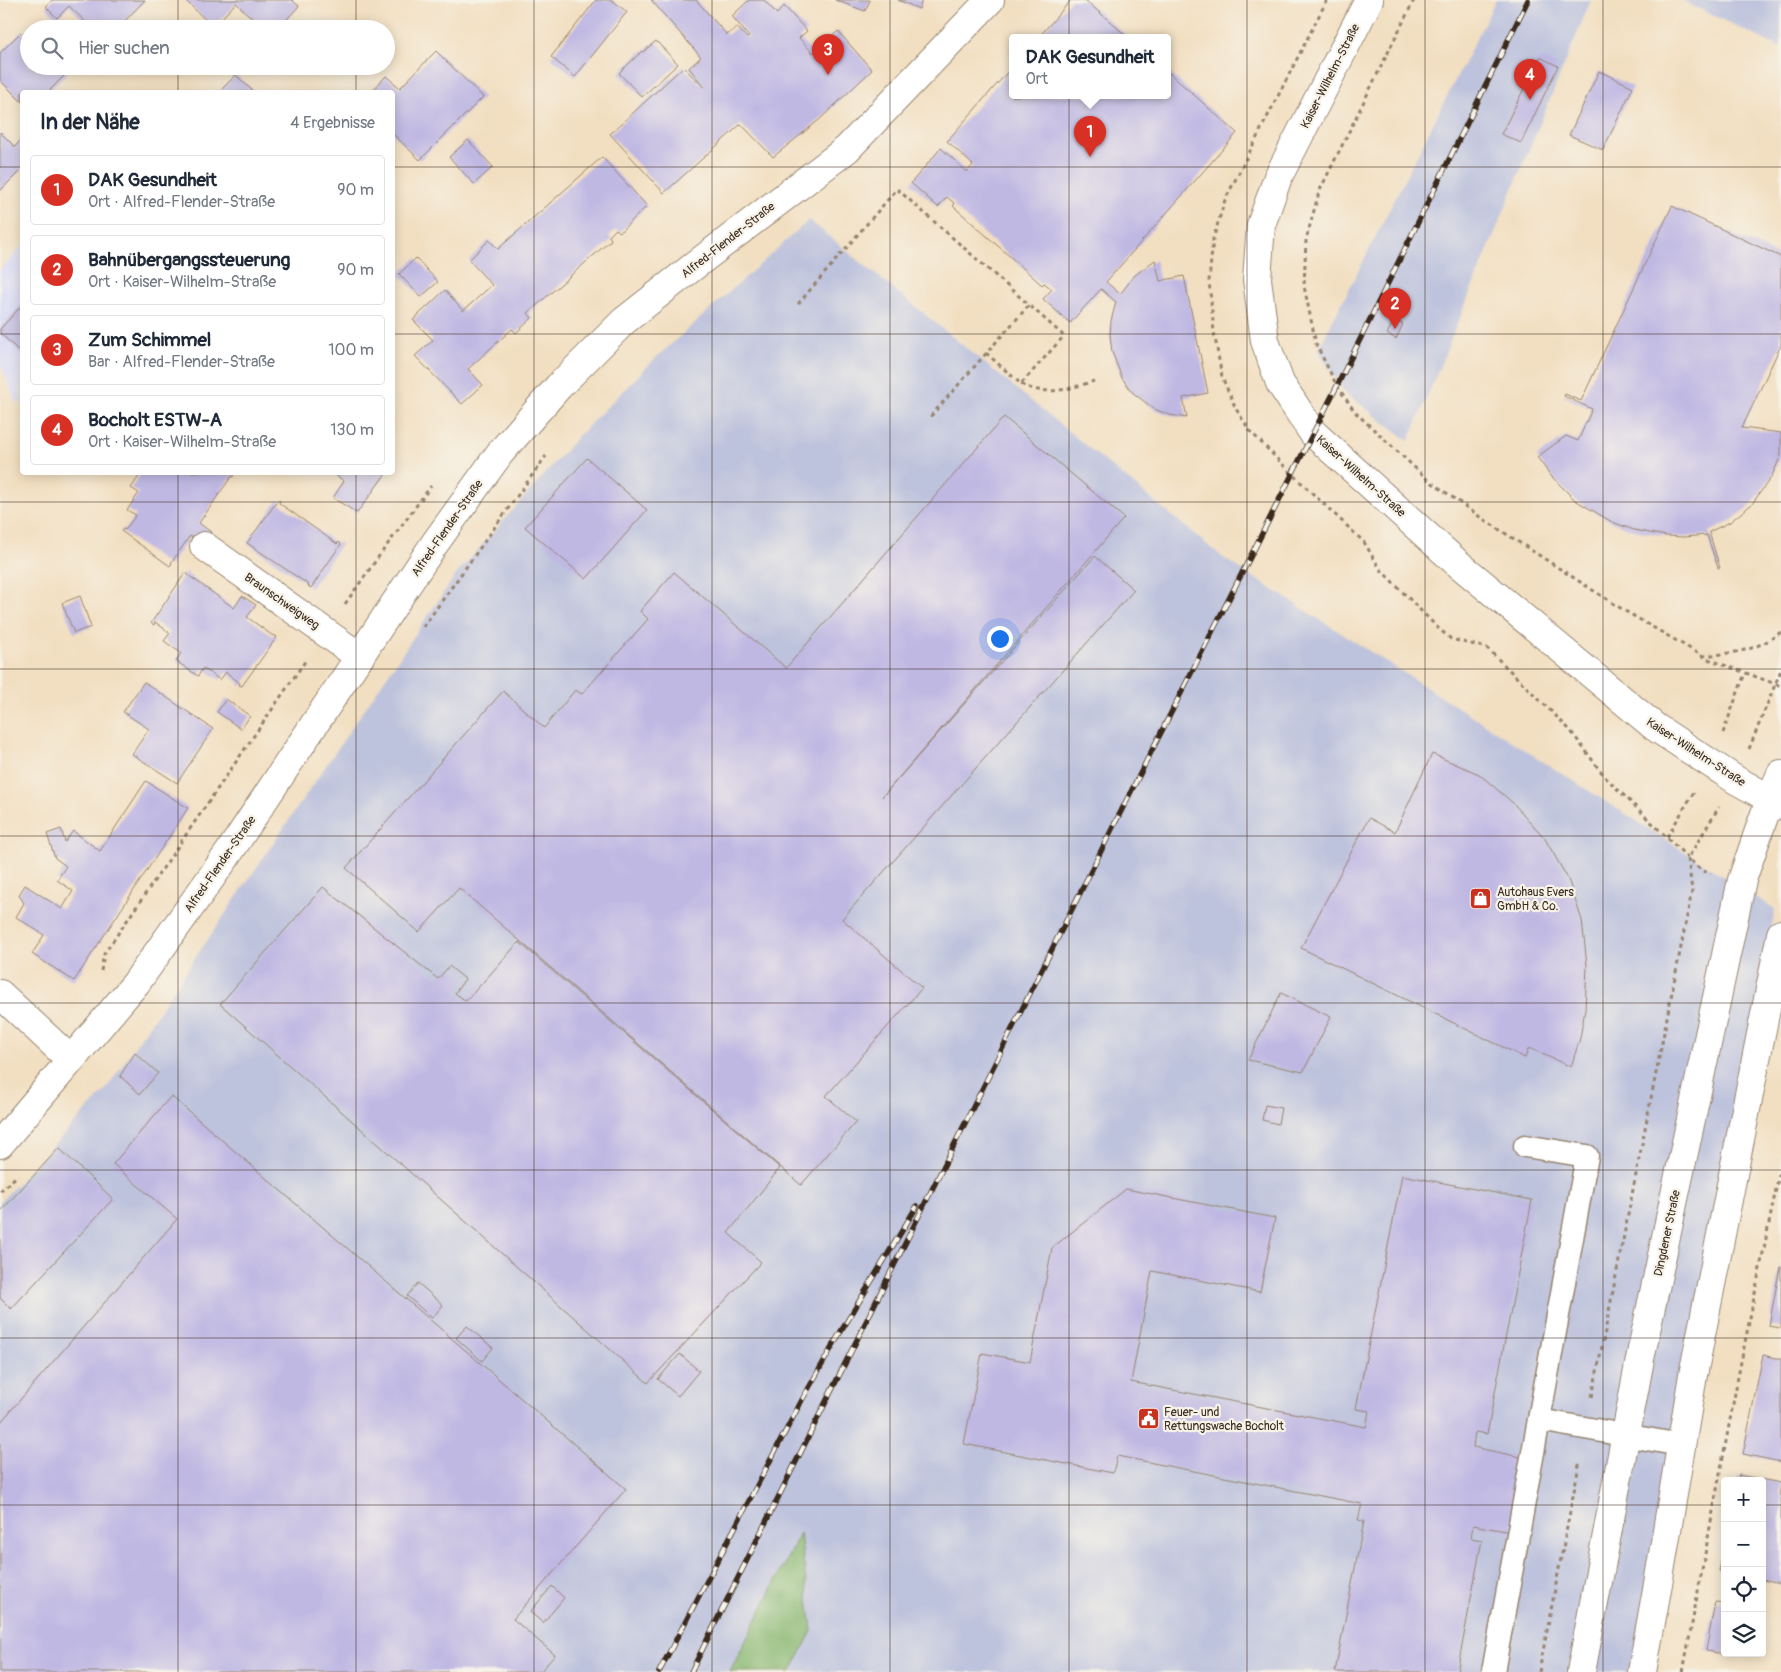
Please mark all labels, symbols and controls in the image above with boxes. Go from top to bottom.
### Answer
search box [20,20,395,75]
street label: Kaiser-Wilhelm-Straße [1298,21,1363,131]
icon: search [38,34,66,62]
pin: 3 [812,34,844,75]
popup [1009,34,1171,99]
text: Hier suchen [78,36,170,60]
text: DAK Gesundheit [1026,45,1154,69]
pin: 4 [1514,59,1546,100]
text: Ort [1026,69,1048,89]
text: In der Nähe [40,109,140,136]
text: 4 Ergebnisse [290,113,375,133]
pin: 1 [1074,116,1106,157]
text: DAK Gesundheit [88,168,217,192]
text: 1 [54,180,60,200]
text: 90 m [337,180,374,200]
text: Ort · Alfred-Flender-Straße [88,192,275,212]
street label: Alfred-Flender-Straße [679,199,778,282]
text: Bahnübergangssteuerung [88,248,290,272]
text: 2 [53,260,61,280]
text: 90 m [337,260,374,280]
text: Ort · Kaiser-Wilhelm-Straße [88,272,276,292]
pin: 2 [1379,288,1411,329]
text: Zum Schimmel [88,328,211,352]
text: 3 [53,340,61,360]
text: 100 m [328,340,374,360]
text: Bar · Alfred-Flender-Straße [88,352,275,372]
text: Bocholt ESTW-A [88,408,222,432]
text: 4 [52,420,62,440]
text: 130 m [330,420,374,440]
text: Ort · Kaiser-Wilhelm-Straße [88,432,276,452]
street label: Kaiser-Wilhelm-Straße [1313,432,1409,521]
street label: Alfred-Flender-Straße [408,477,486,579]
street label: Braunschweigweg [241,570,322,633]
your location [987,626,1013,652]
street label: Kaiser-Wilhelm-Straße [1643,715,1748,790]
street label: Alfred-Flender-Straße [181,813,259,915]
place label: Autohaus Evers GmbH & Co. [1497,885,1574,914]
shop icon: Autohaus Evers GmbH & Co. [1469,887,1493,911]
street label: Dingdener Straße [1651,1189,1684,1278]
place label: Feuer- und Rettungswache Bocholt [1164,1405,1284,1434]
public building icon: Feuer- und Rettungswache Bocholt [1136,1407,1160,1431]
map controls [1721,1477,1766,1657]
button: + [1721,1477,1766,1522]
button: − [1721,1522,1766,1567]
button: locate [1721,1567,1766,1612]
button: layers [1721,1612,1766,1657]

